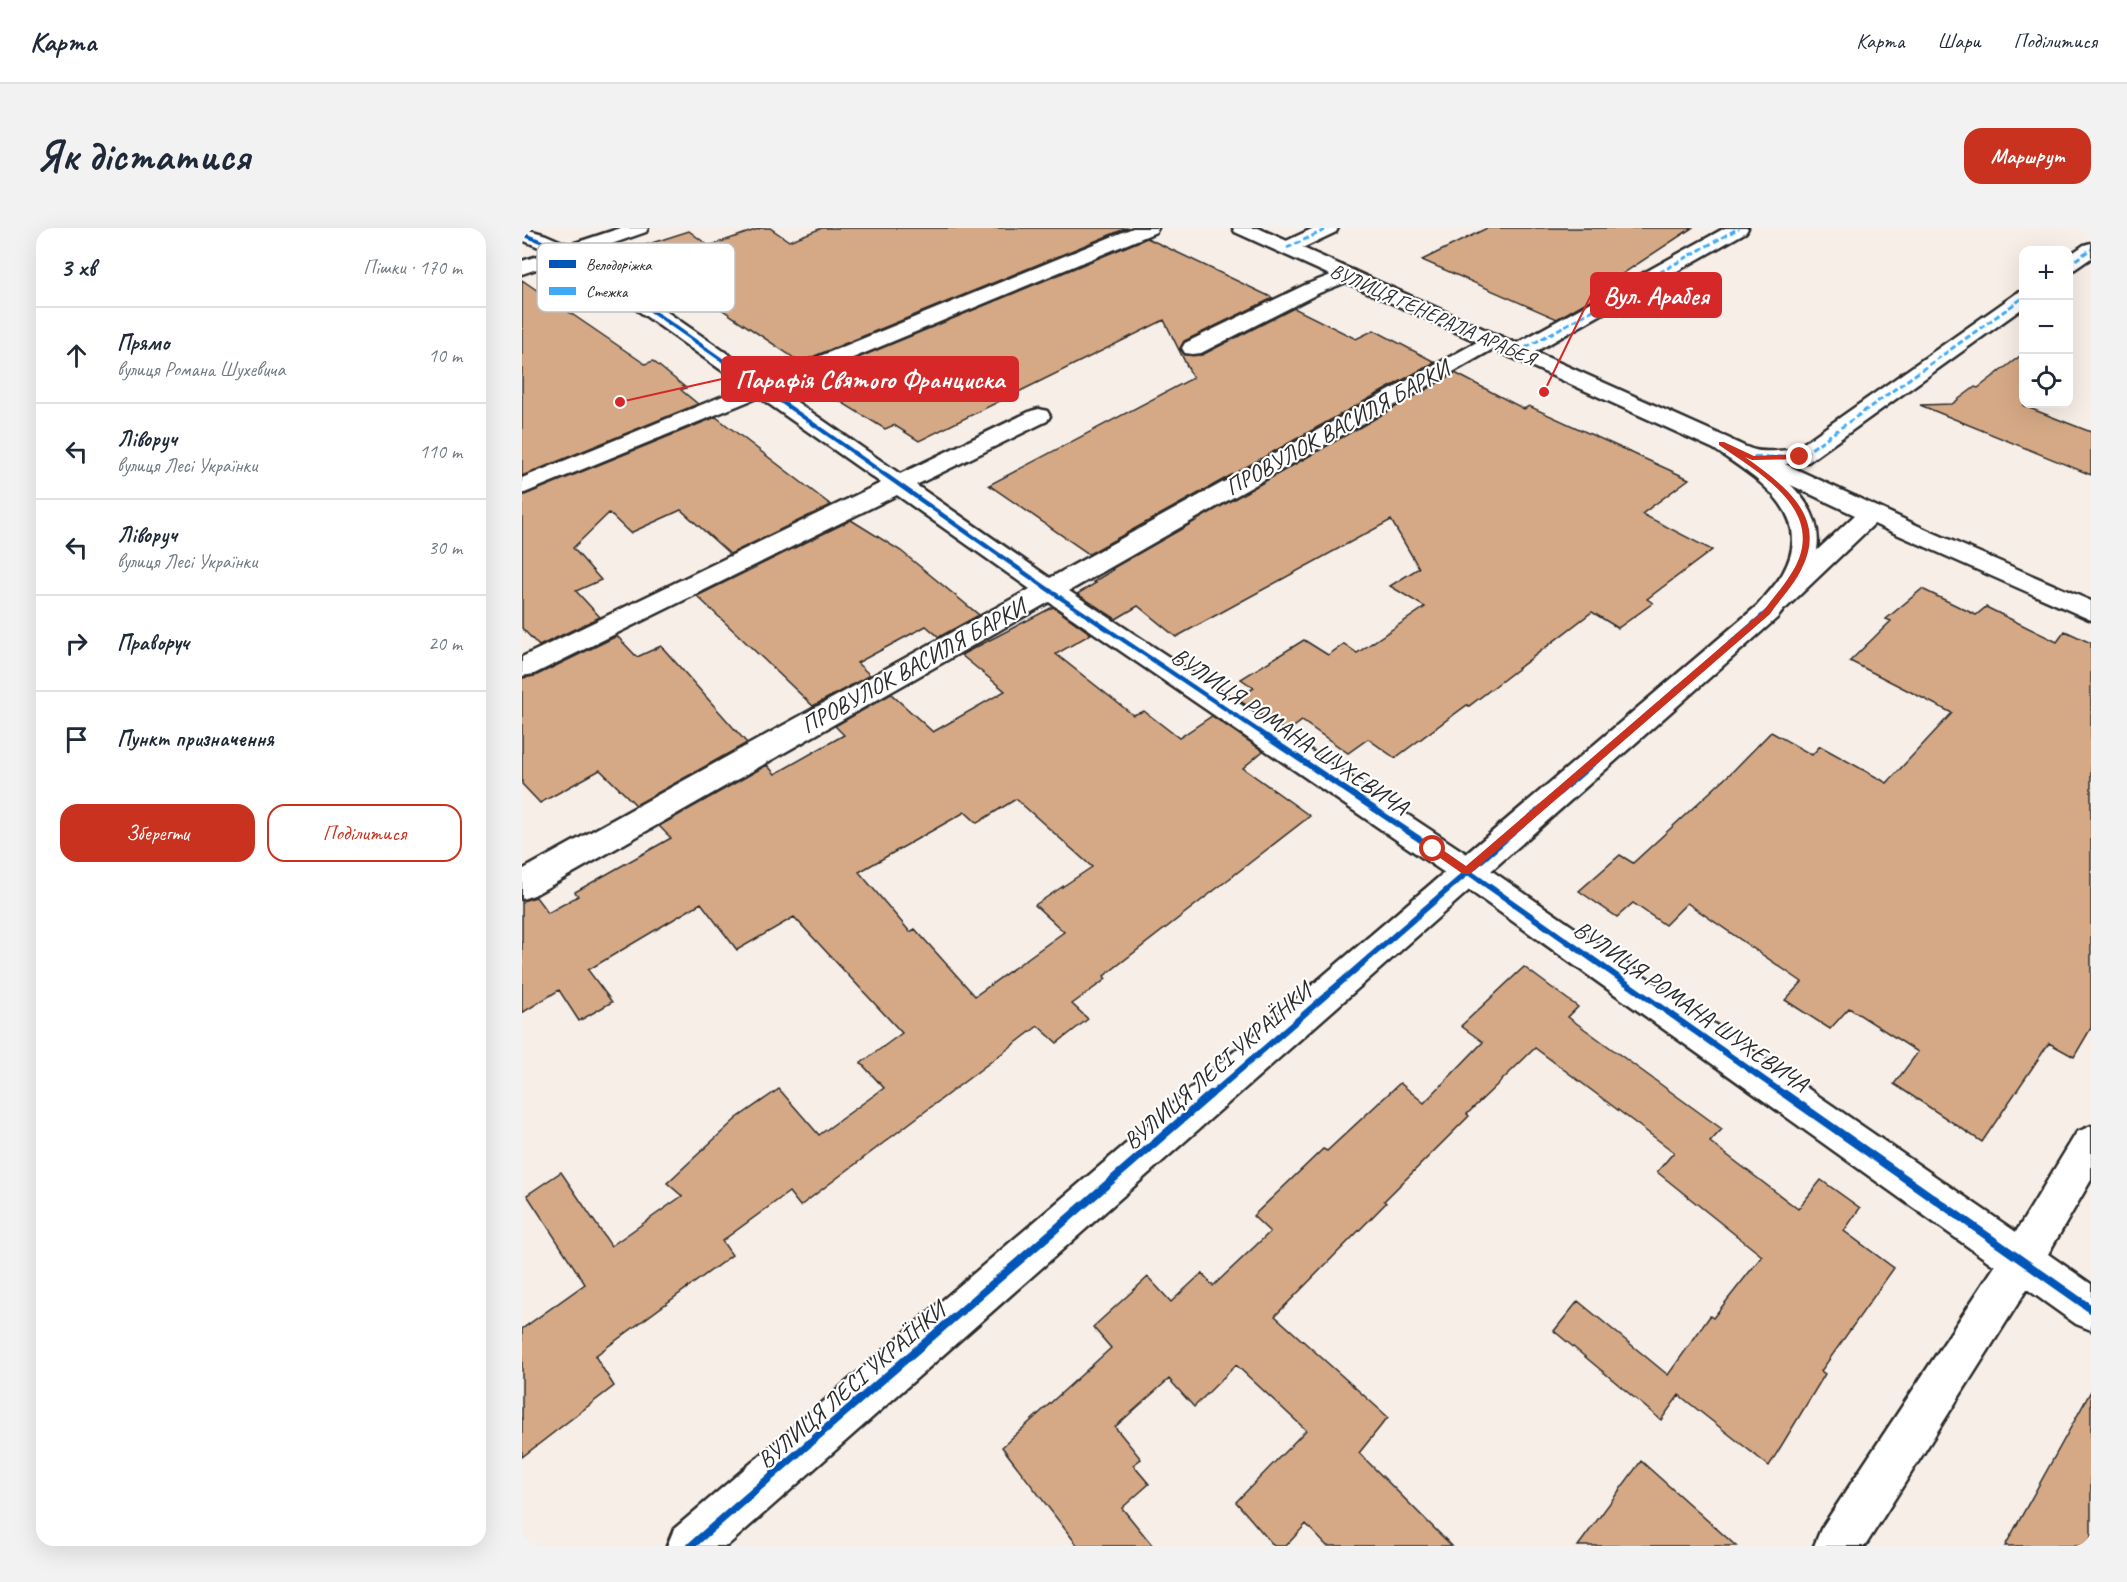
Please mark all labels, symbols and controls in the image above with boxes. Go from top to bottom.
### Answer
text: Карта [30,24,97,59]
text: Карта [1856,28,1904,54]
text: Шари [1937,28,1981,54]
text: Поділитися [2014,28,2097,54]
button: Маршрут [1964,128,2091,184]
text: Як дістатися [36,130,250,183]
legend [537,243,735,312]
map controls [2019,246,2073,408]
button: + [2019,246,2073,300]
text: 3 хв [60,251,95,284]
text: Пішки · 170 m [363,255,462,280]
text: Велодоріжка [586,255,653,275]
street label: ВУЛИЦЯ ГЕНЕРАЛА АРАБЕЯ [1326,258,1542,372]
callout: Вул. Арабея [1591,273,1721,317]
text: Вул. Арабея [1603,279,1711,312]
text: Стежка [586,282,629,302]
button: − [2019,300,2073,354]
text: Прямо [117,329,169,357]
icon: ahead [60,339,93,372]
text: 10 m [428,343,462,368]
street label: ПРОВУЛОК ВАСИЛЯ БАРКИ [1220,352,1458,502]
button: locate [2019,354,2073,408]
text: вулиця Романа Шухевича [117,357,285,382]
callout: Парафія Святого Франциска [722,357,1018,401]
text: Парафія Святого Франциска [736,363,1007,396]
text: Ліворуч [117,425,177,453]
icon: left [60,435,93,468]
text: 110 m [419,439,462,464]
route end [1786,443,1812,469]
text: вулиця Лесі Українки [117,453,257,478]
text: Ліворуч [117,521,177,549]
icon: left [60,531,93,564]
text: 30 m [428,535,462,560]
text: вулиця Лесі Українки [117,549,257,574]
street label: ПРОВУЛОК ВАСИЛЯ БАРКИ [796,590,1034,740]
icon: right [60,627,93,660]
text: Праворуч [117,629,189,657]
text: 20 m [428,631,462,656]
street label: ВУЛИЦЯ РОМАНА ШУХЕВИЧА [1166,640,1415,822]
icon: arrive [60,723,93,756]
text: Пункт призначення [117,725,274,753]
button: Зберегти [60,804,255,862]
button: Поділитися [267,804,462,862]
route start [1419,835,1445,861]
street label: ВУЛИЦЯ РОМАНА ШУХЕВИЧА [1568,914,1815,1099]
street label: ВУЛИЦЯ ЛЕСІ УКРАЇНКИ [1117,974,1320,1156]
street label: ВУЛИЦЯ ЛЕСІ УКРАЇНКИ [751,1293,954,1475]

